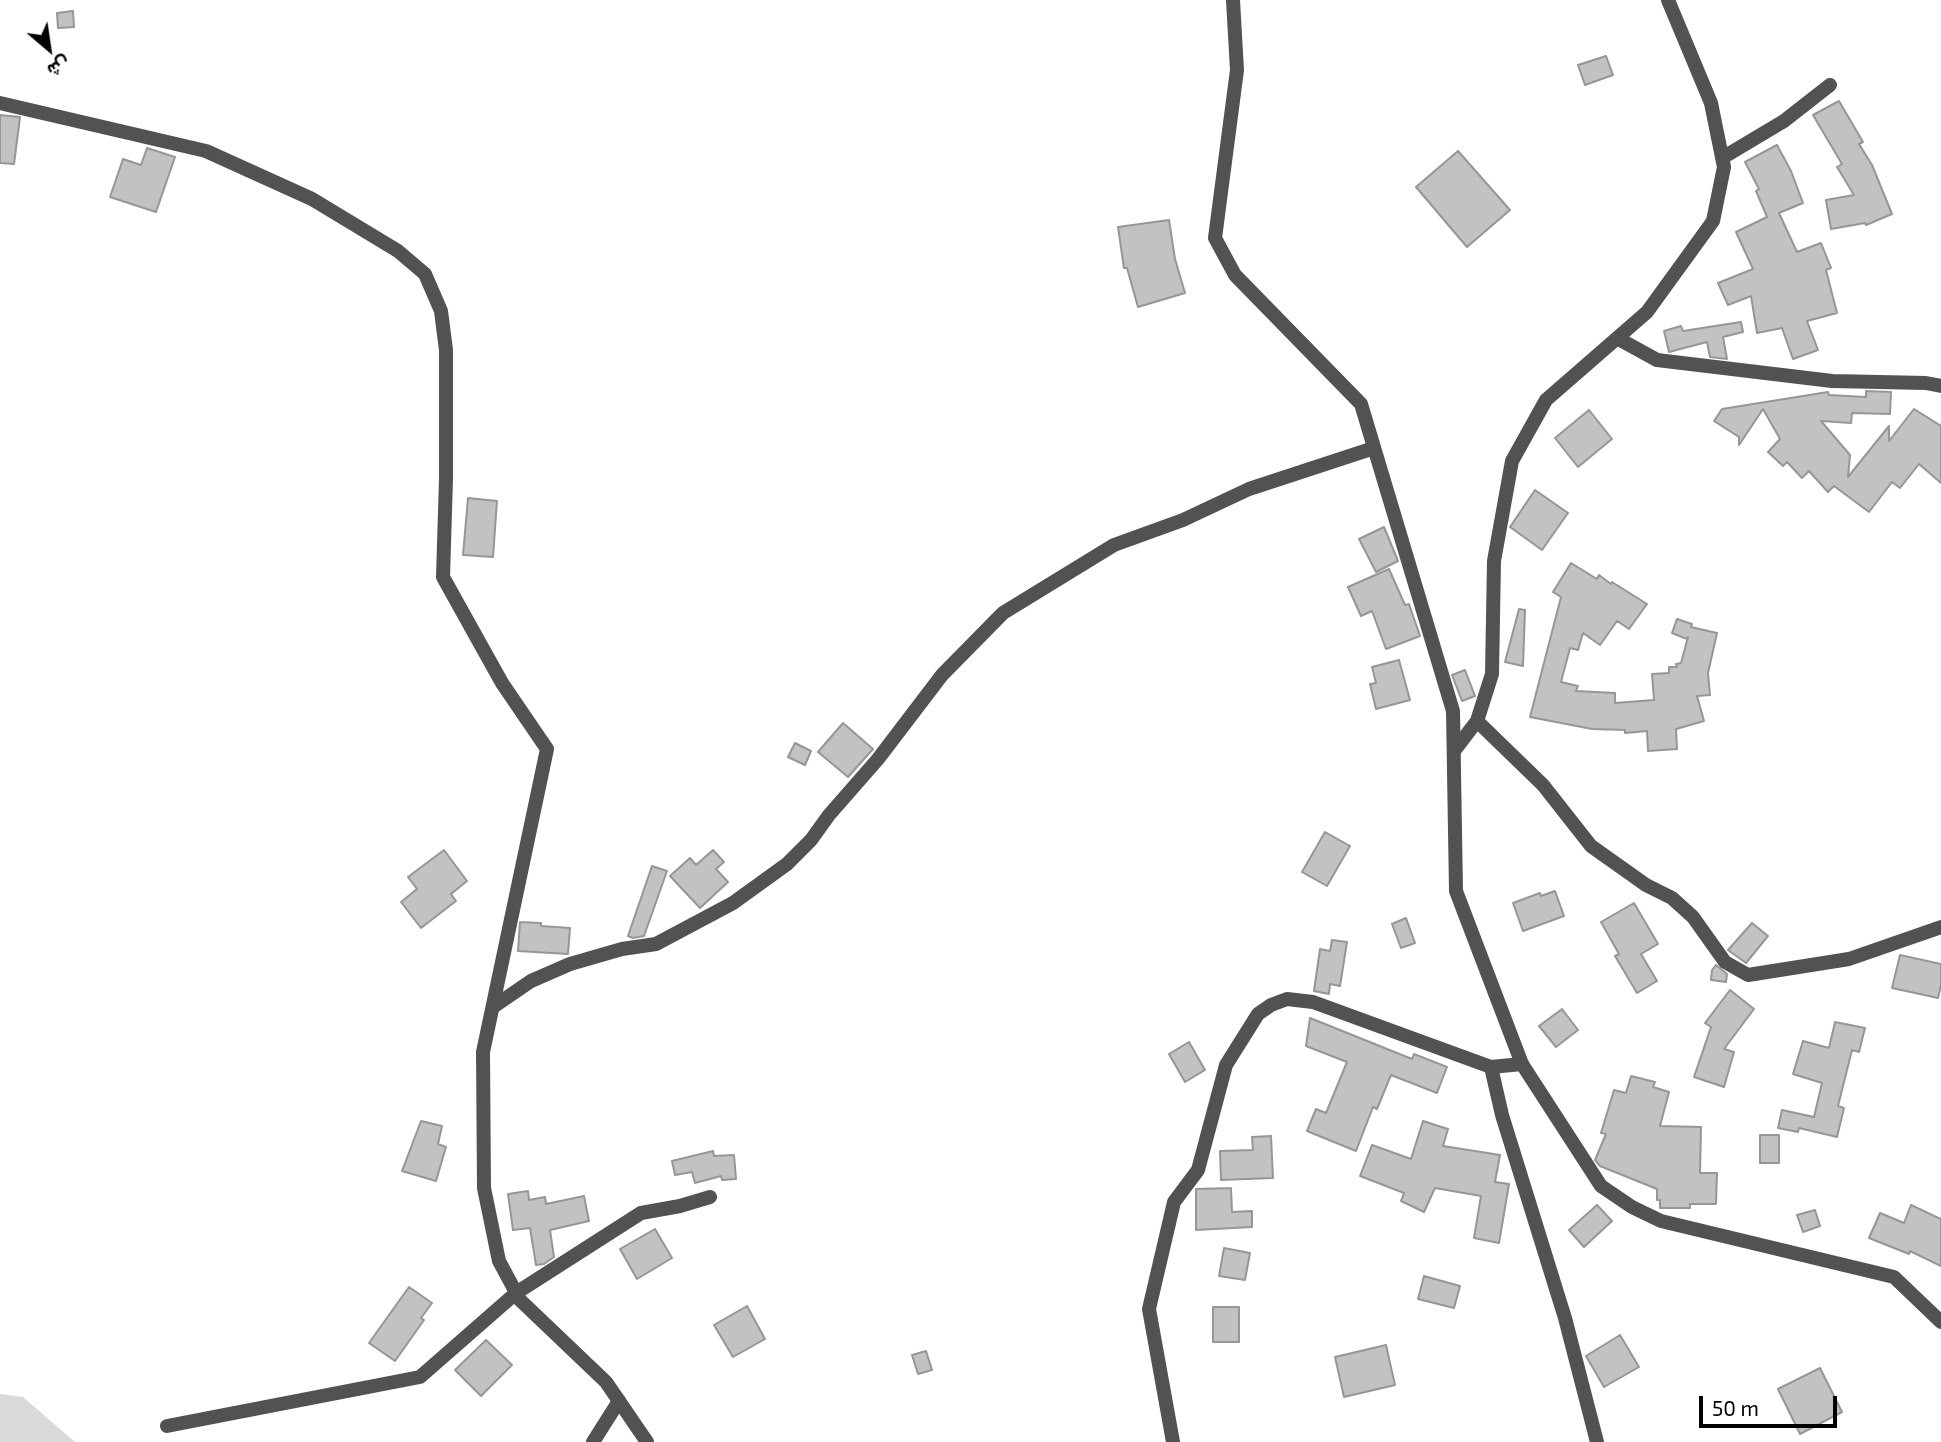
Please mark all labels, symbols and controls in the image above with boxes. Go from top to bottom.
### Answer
north arrow [14,14,84,84]
text: ش [44,52,75,83]
scale bar [1703,1382,1841,1426]
text: 50 m [1712,1395,1759,1420]

